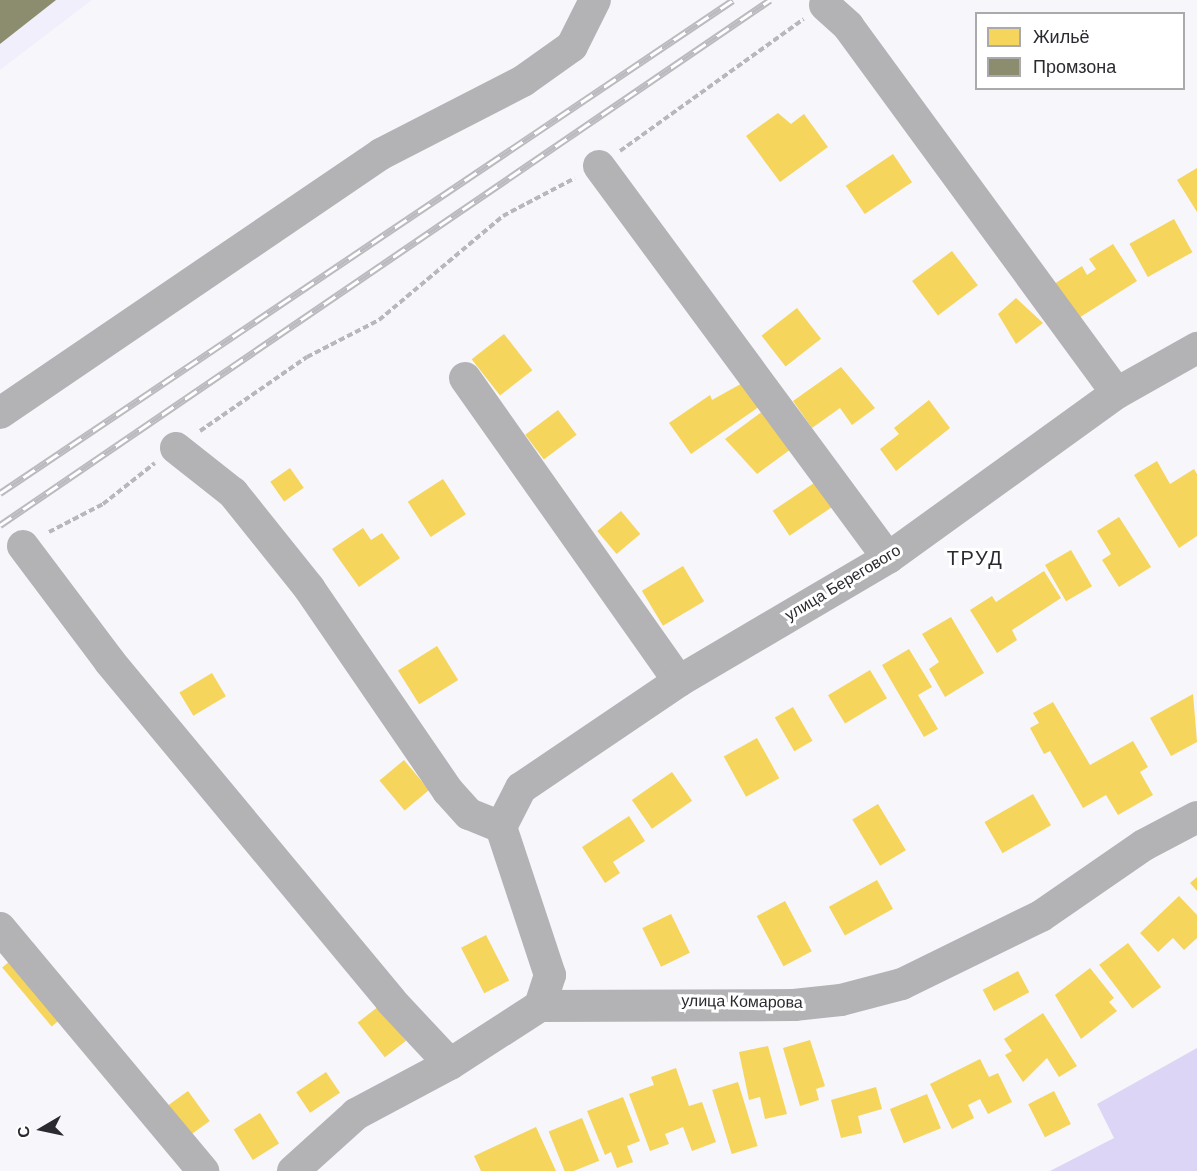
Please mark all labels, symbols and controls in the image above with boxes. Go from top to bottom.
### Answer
legend [975,12,1185,90]
text: Жильё [1033,27,1090,47]
text: Промзона [1033,57,1116,77]
street label: улица Берегового [782,541,904,625]
district label: ТРУД [947,546,1003,570]
street label: улица Комарова [681,991,803,1013]
north arrow [12,1099,72,1159]
text: С [14,1125,33,1139]

